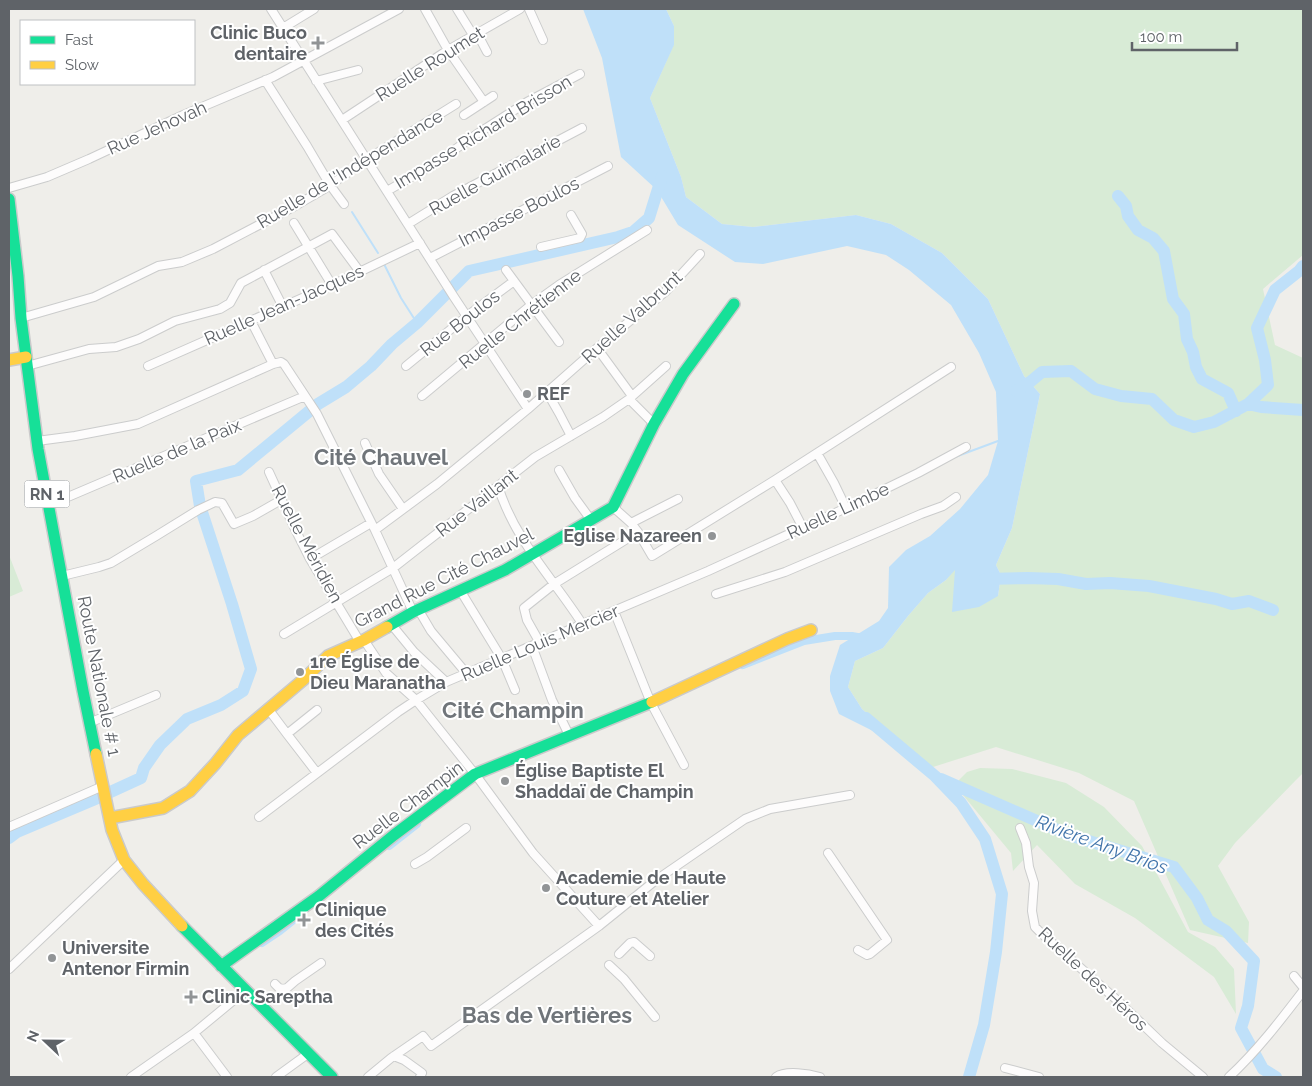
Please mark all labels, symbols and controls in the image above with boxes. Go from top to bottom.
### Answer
legend [20,20,195,85]
scale bar [1132,20,1237,52]
place label: Clinic Buco dentaire [210,22,307,64]
street label: Ruelle Roumet [372,22,488,105]
text: 100 m [1140,28,1182,46]
text: Fast [65,31,93,49]
marker: Clinic Buco dentaire [311,36,325,50]
text: Slow [65,56,99,74]
street label: Impasse Richard Brisson [390,70,575,193]
street label: Rue Jehovah [104,96,210,159]
street label: Ruelle de l'Indépendance [253,104,447,232]
street label: Ruelle Guimalarie [425,129,565,219]
street label: Impasse Boulos [455,172,583,251]
street label: Ruelle Jean-Jacques [201,260,367,349]
street label: Ruelle Chrétienne [454,264,585,373]
street label: Ruelle Valbrunt [577,266,686,367]
street label: Rue Boulos [416,285,504,360]
place label: REF [537,383,570,404]
marker: REF [521,388,533,400]
street label: Ruelle de la Paix [109,414,244,487]
district label: Cité Chauvel [314,444,449,470]
street label: Rue Vaillant [432,464,522,541]
street label: Ruelle Limbe [783,478,893,543]
road number: RN 1 [24,480,70,508]
street label: Ruelle Méridien [268,481,347,606]
street label: Grand Rue Cité Chauvel [351,523,537,632]
place label: Eglise Nazareen [563,525,702,546]
marker: Eglise Nazareen [706,530,718,542]
street label: Route Nationale # 1 [74,594,125,758]
street label: Ruelle Louis Mercier [458,599,623,685]
place label: 1re Église de Dieu Maranatha [310,651,446,693]
marker: 1re Église de Dieu Maranatha [294,666,306,678]
district label: Cité Champin [442,697,584,723]
street label: Ruelle Champin [348,756,467,853]
place label: Église Baptiste El Shaddaï de Champin [515,760,694,802]
marker: Église Baptiste El Shaddaï de Champin [499,775,511,787]
water label: Rivière Any Brios [1033,810,1171,878]
place label: Academie de Haute Couture et Atelier [556,867,726,909]
marker: Academie de Haute Couture et Atelier [540,882,552,894]
place label: Clinique des Cités [315,899,394,941]
marker: Clinique des Cités [297,913,311,927]
street label: Ruelle des Héros [1034,923,1153,1035]
place label: Universite Antenor Firmin [62,937,189,979]
marker: Universite Antenor Firmin [46,952,58,964]
place label: Clinic Sareptha [202,986,333,1007]
marker: Clinic Sareptha [184,990,198,1004]
district label: Bas de Vertières [462,1002,632,1028]
north arrow [20,1016,70,1066]
text: N [24,1028,42,1044]

